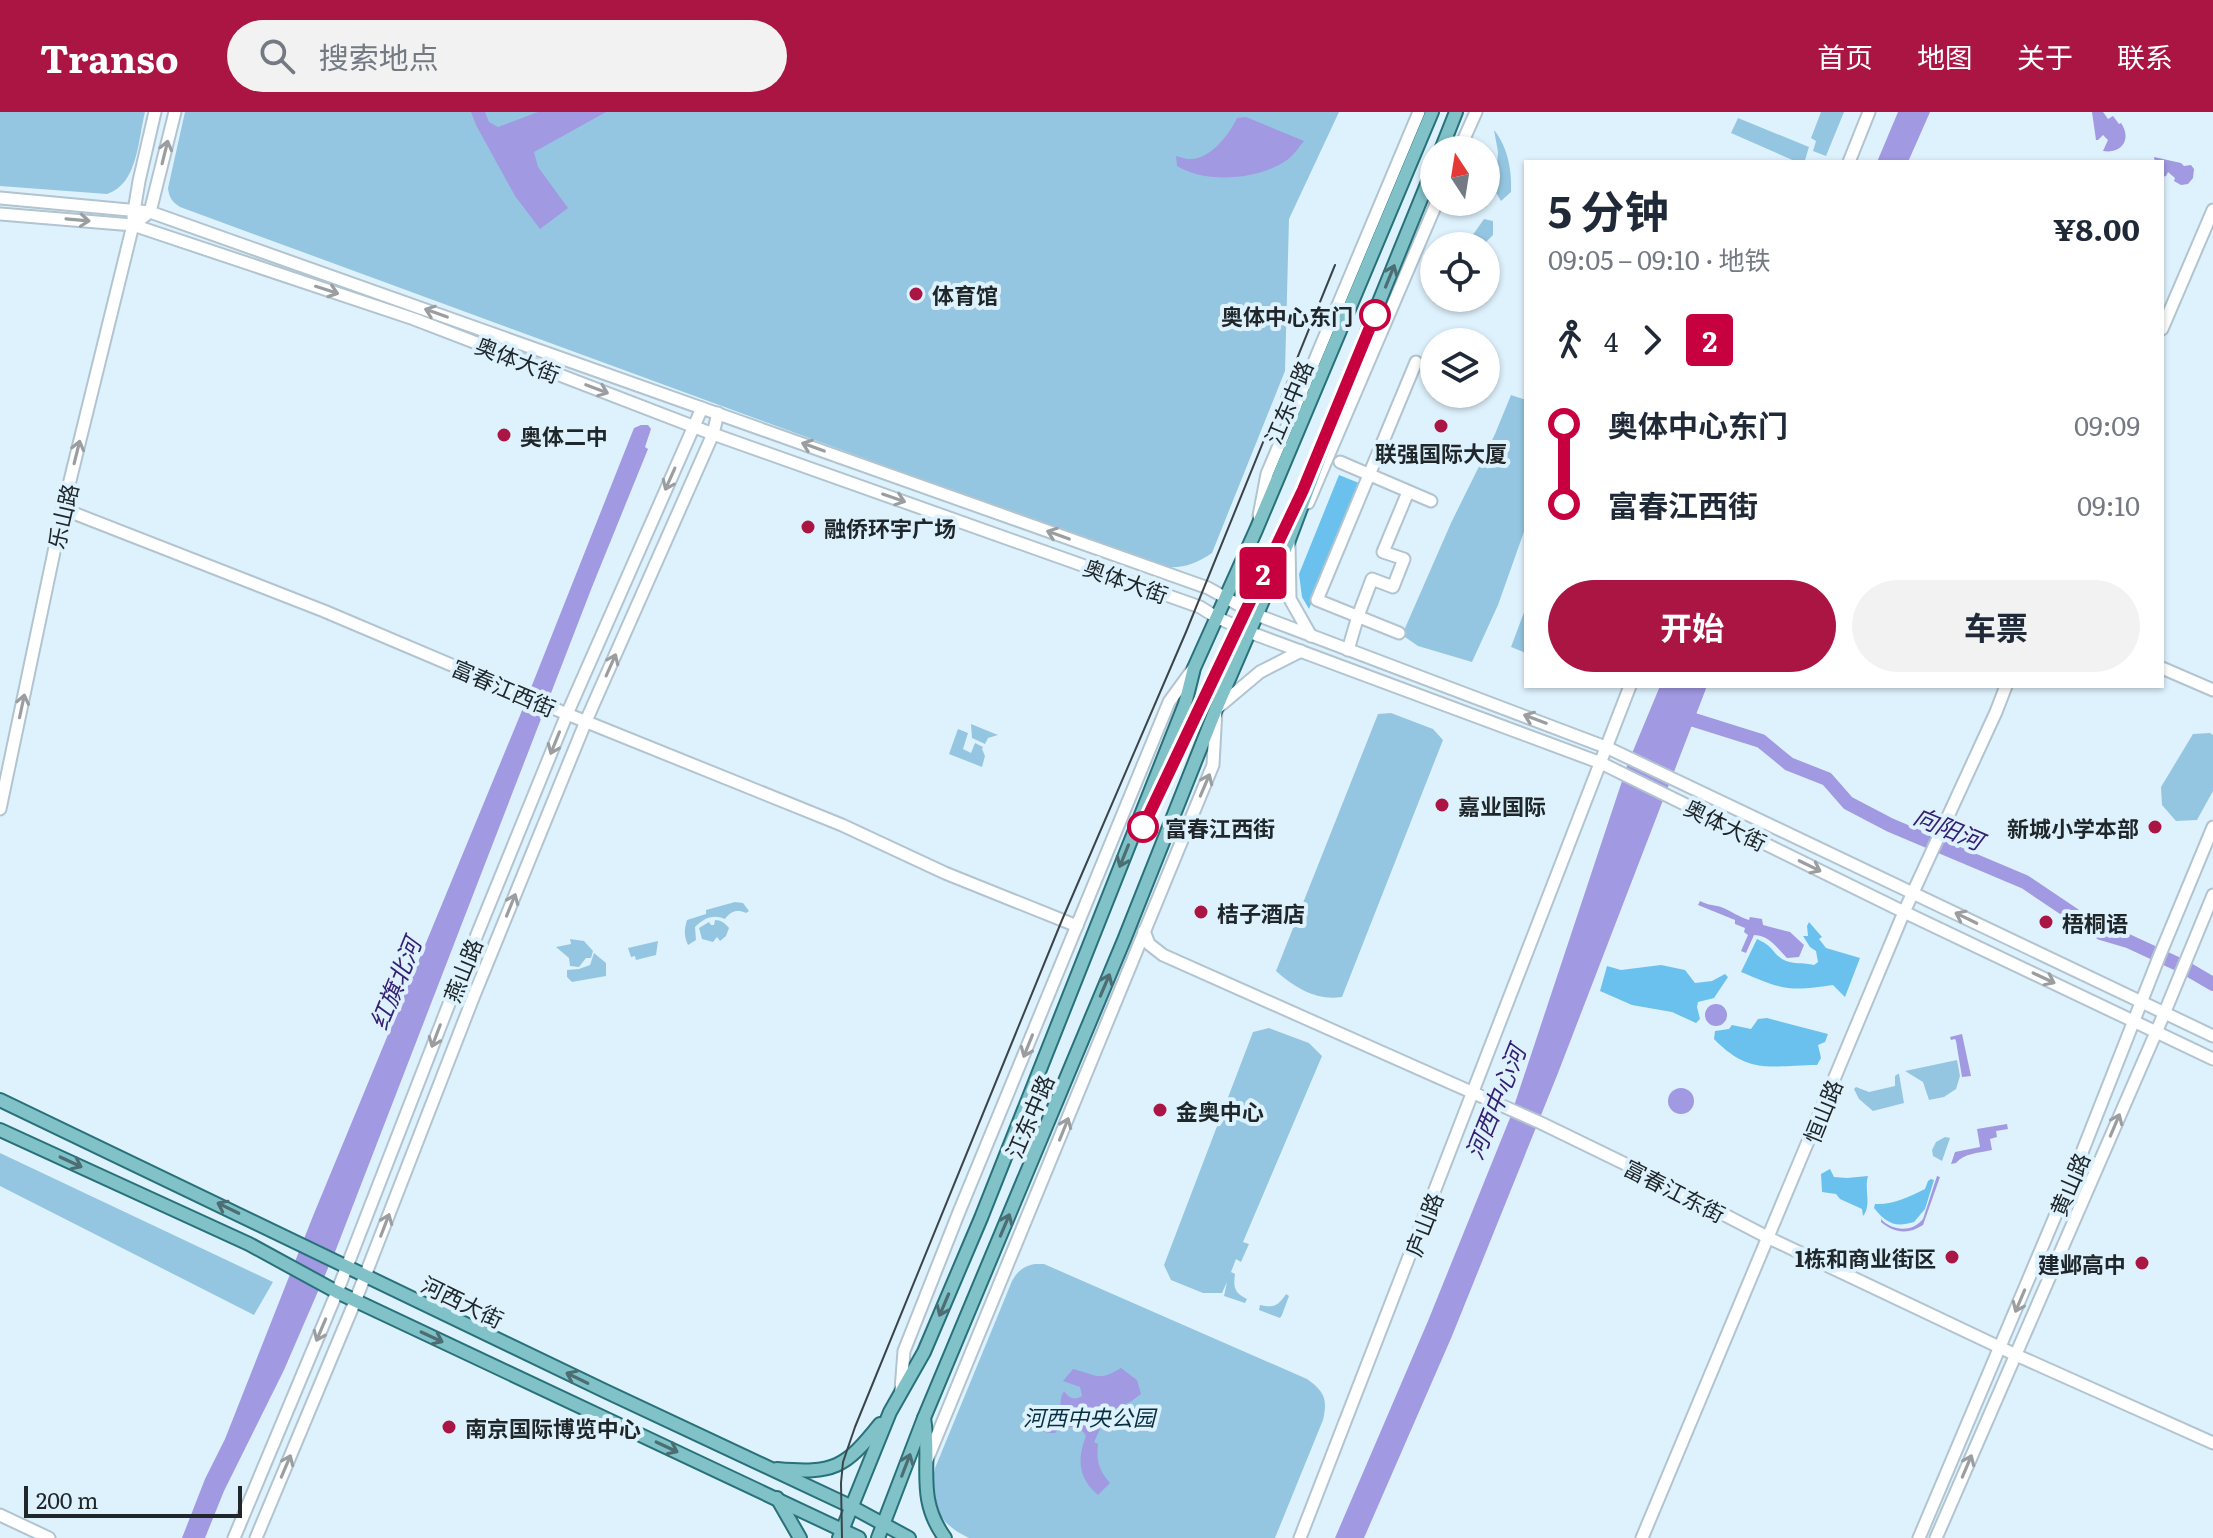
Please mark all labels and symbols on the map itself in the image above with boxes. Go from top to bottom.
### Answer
north arrow [1420,136,1500,216]
one-way arrow [159,140,174,166]
one-way arrow [64,213,91,228]
one-way arrow [1383,264,1398,289]
place label: 体育馆 [932,278,998,311]
one-way arrow [314,284,339,298]
marker: 体育馆 [907,285,925,303]
place label: 奥体中心东门 [1221,299,1353,332]
marker: 奥体中心东门 [1360,300,1390,330]
one-way arrow [424,305,449,320]
street label: 奥体大街 [471,328,565,390]
street label: 江东中路 [1256,355,1320,449]
one-way arrow [584,383,609,397]
marker: 联强国际大厦 [1432,417,1450,435]
place label: 奥体二中 [520,419,608,452]
marker: 奥体二中 [495,426,513,444]
place label: 联强国际大厦 [1375,436,1507,469]
one-way arrow [70,439,85,465]
one-way arrow [801,439,826,453]
one-way arrow [662,466,677,491]
street label: 乐山路 [38,480,86,552]
one-way arrow [881,492,906,506]
place label: 融侨环宇广场 [824,511,956,544]
marker: 融侨环宇广场 [799,518,817,536]
one-way arrow [1046,526,1071,541]
line badge: 2 [1237,547,1289,599]
street label: 奥体大街 [1079,549,1173,611]
street label: 富春江西街 [447,650,561,724]
one-way arrow [604,654,619,678]
one-way arrow [15,693,30,719]
one-way arrow [1523,711,1548,725]
one-way arrow [547,730,561,755]
one-way arrow [1198,773,1213,798]
place label: 嘉业国际 [1458,789,1546,822]
street label: 奥体大街 [1679,790,1773,858]
marker: 嘉业国际 [1433,796,1451,814]
water label: 向阳河 [1909,797,1993,859]
place label: 富春江西街 [1165,811,1275,844]
place label: 新城小学本部 [2007,811,2139,844]
marker: 富春江西街 [1128,812,1158,842]
marker: 新城小学本部 [2146,818,2164,836]
one-way arrow [1116,843,1131,868]
one-way arrow [1797,858,1821,874]
one-way arrow [505,893,519,918]
place label: 桔子酒店 [1217,896,1305,929]
marker: 桔子酒店 [1192,903,1210,921]
place label: 梧桐语 [2062,906,2128,939]
one-way arrow [1954,910,1978,925]
marker: 梧桐语 [2037,913,2055,931]
water label: 红旗北河 [360,928,430,1034]
street label: 燕山路 [434,933,490,1007]
one-way arrow [2032,971,2056,986]
one-way arrow [1099,973,1113,998]
one-way arrow [428,1023,443,1048]
one-way arrow [1020,1033,1034,1058]
water label: 河西中心河 [1455,1036,1534,1164]
street label: 江东中路 [997,1069,1061,1163]
street label: 恒山路 [1794,1074,1850,1148]
place label: 金奥中心 [1176,1094,1264,1127]
marker: 金奥中心 [1151,1101,1169,1119]
one-way arrow [2109,1113,2124,1138]
one-way arrow [1057,1117,1072,1142]
street label: 黄山路 [2041,1147,2097,1221]
street label: 富春江东街 [1618,1150,1732,1230]
one-way arrow [59,1155,83,1170]
street label: 庐山路 [1396,1187,1450,1261]
one-way arrow [216,1200,240,1215]
one-way arrow [378,1213,393,1238]
one-way arrow [998,1213,1013,1238]
place label: 1栋和商业街区 [1795,1241,1936,1274]
place label: 建邺高中 [2038,1247,2126,1280]
marker: 1栋和商业街区 [1943,1248,1961,1266]
marker: 建邺高中 [2133,1254,2151,1272]
street label: 河西大街 [416,1267,510,1335]
one-way arrow [2012,1288,2026,1313]
one-way arrow [935,1293,950,1317]
one-way arrow [312,1317,327,1342]
one-way arrow [419,1330,444,1345]
one-way arrow [565,1370,589,1385]
park label: 河西中央公园 [1023,1400,1158,1433]
place label: 南京国际博览中心 [465,1411,641,1444]
marker: 南京国际博览中心 [440,1418,458,1436]
one-way arrow [655,1440,679,1455]
one-way arrow [900,1453,914,1478]
one-way arrow [280,1454,295,1479]
one-way arrow [1961,1455,1976,1479]
scale bar [24,1482,242,1518]

